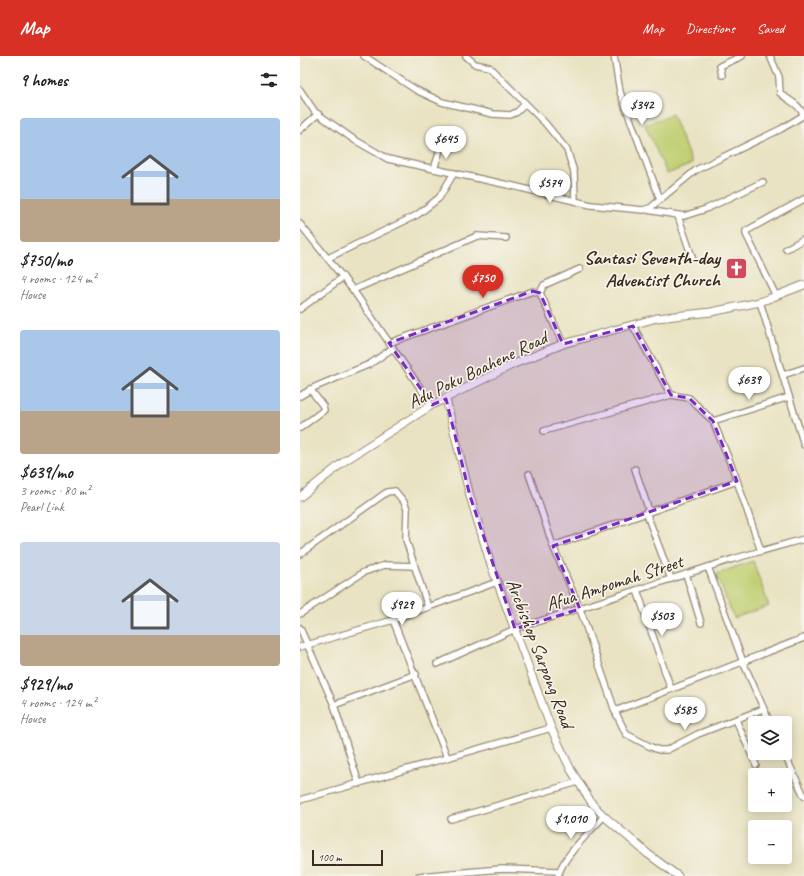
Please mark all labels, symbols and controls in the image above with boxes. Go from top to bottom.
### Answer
text: Map [20,16,50,40]
text: Map [643,20,664,37]
text: Directions [686,20,735,37]
text: Saved [757,20,784,37]
icon: filters [258,69,280,91]
text: 9 homes [20,70,68,91]
pin: $342 [618,92,666,126]
text: $342 [630,97,654,113]
pin: $645 [422,126,470,160]
text: $645 [434,131,458,147]
icon: home [114,144,186,216]
pin: $574 [526,170,574,204]
text: $574 [538,175,562,191]
place label: Santasi Seventh-day Adventist Church [584,246,722,292]
text: $750/mo [20,250,72,271]
church icon: Santasi Seventh-day Adventist Church [723,255,749,281]
pin: $750 [459,265,507,299]
text: $750 [471,270,495,286]
text: 4 rooms · 124 m² [20,271,96,287]
text: House [20,287,45,303]
street label: Adu Poku Boahene Road [404,324,554,414]
icon: home [114,356,186,428]
pin: $639 [725,367,773,401]
text: $639 [737,372,761,388]
text: $639/mo [20,462,73,483]
text: 3 rooms · 80 m² [20,483,90,499]
text: Pearl Link [20,499,64,515]
street label: Afua Ampomah Street [543,549,687,616]
icon: home [114,568,186,640]
street label: Arcbishop Sarpong Road [501,575,581,735]
pin: $929 [378,592,426,626]
text: $929 [390,597,414,613]
pin: $503 [638,603,686,637]
text: $503 [650,608,674,624]
text: $929/mo [20,674,72,695]
text: 4 rooms · 124 m² [20,695,96,711]
pin: $585 [661,697,709,731]
text: $585 [674,702,696,718]
text: House [20,711,45,727]
map controls [748,716,792,864]
button: layers [748,716,792,760]
button: + [748,768,792,812]
pin: $1,010 [538,806,604,840]
text: $1,010 [555,811,587,827]
button: − [748,820,792,864]
scale bar [312,848,383,867]
text: 100 m [318,850,342,864]

